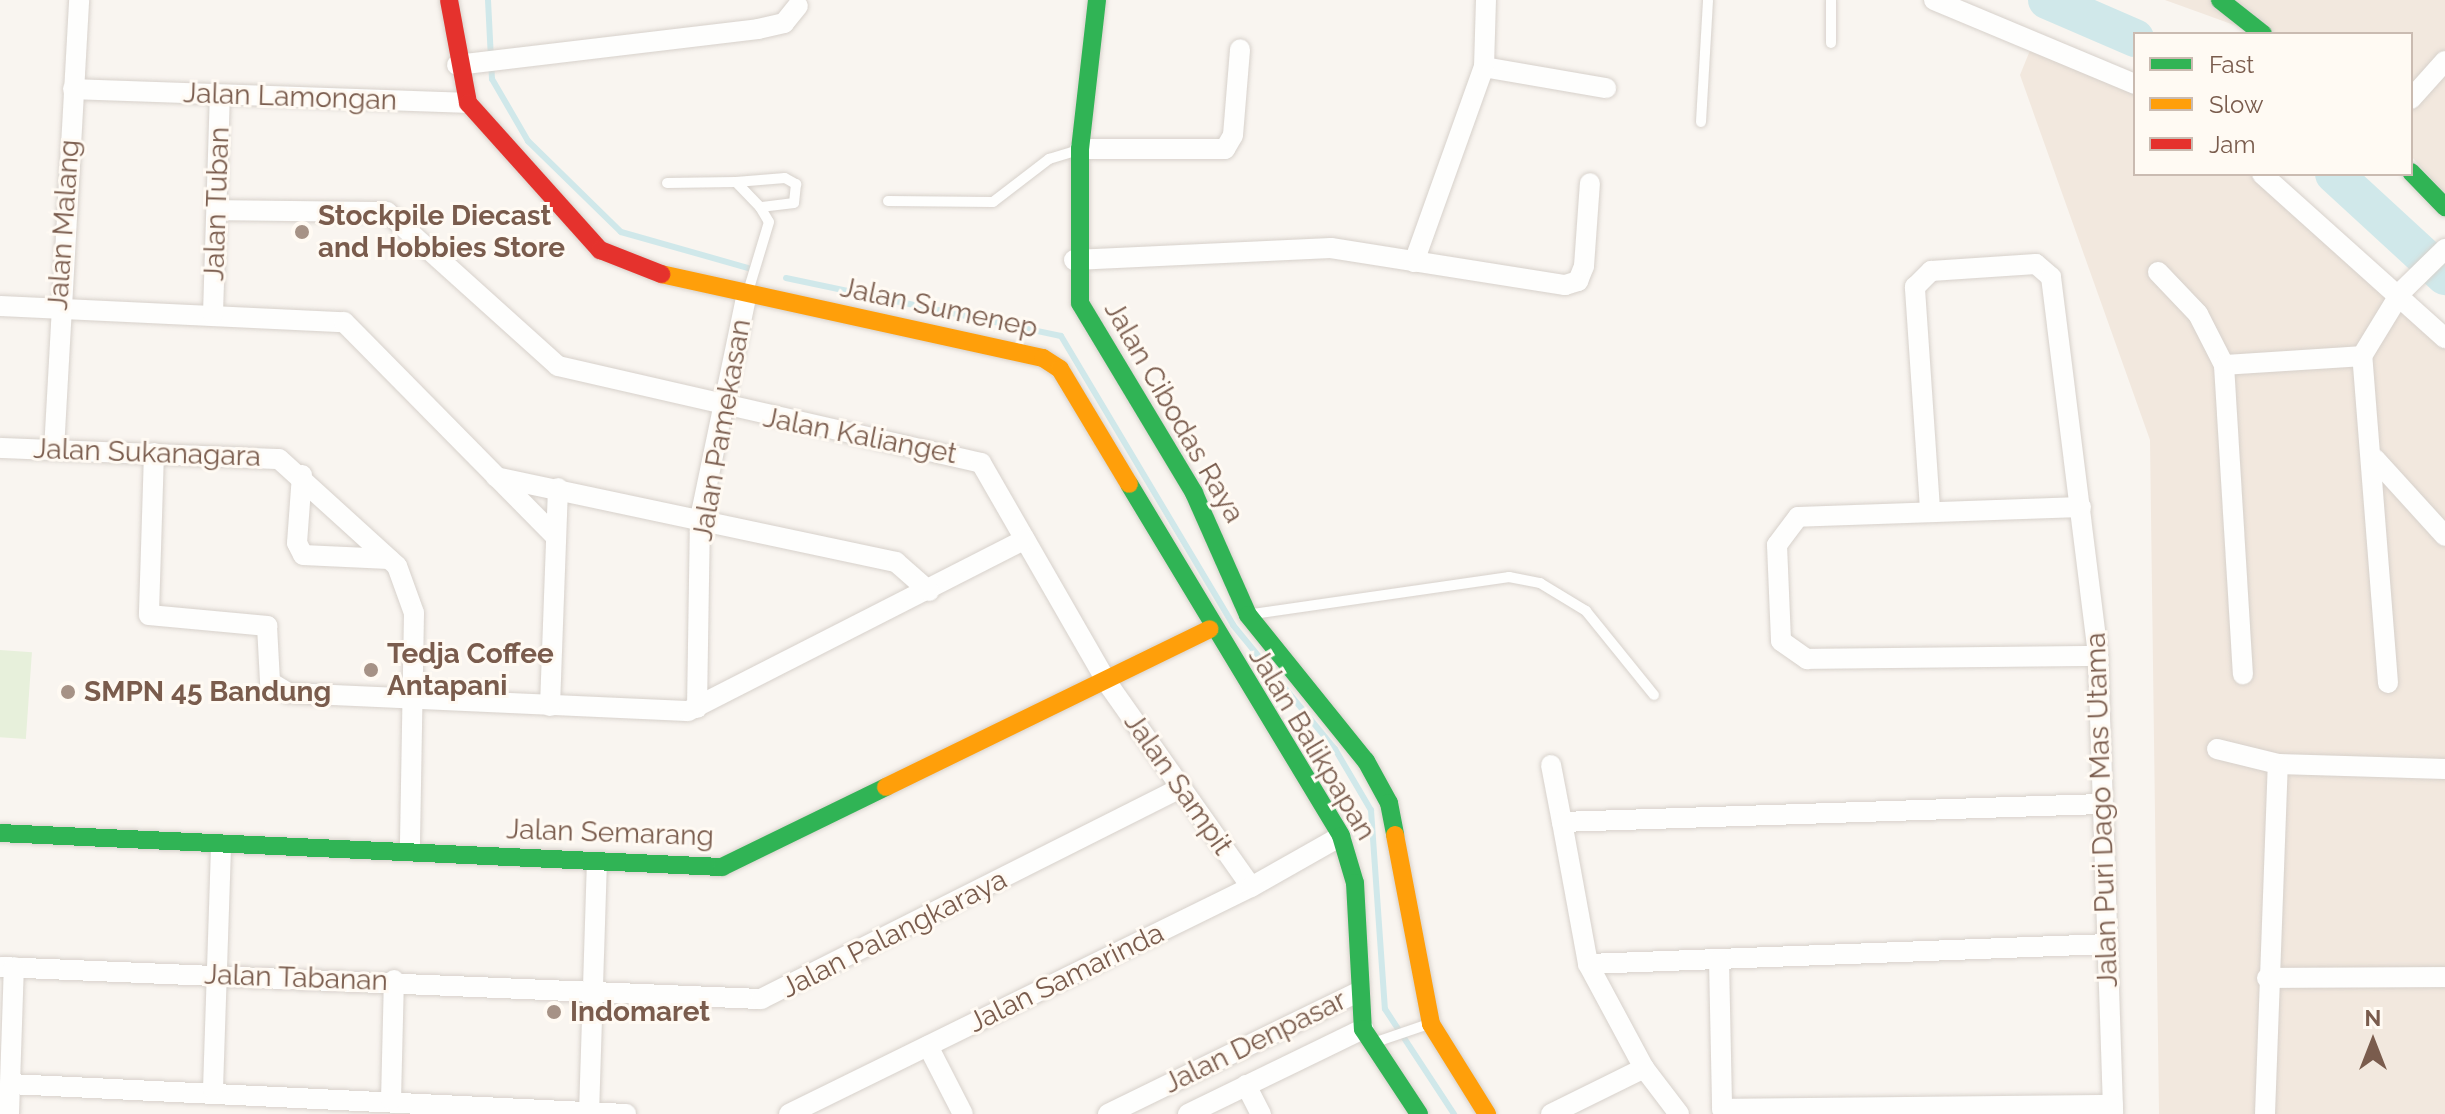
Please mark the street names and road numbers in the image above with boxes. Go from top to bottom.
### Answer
street label: Jalan Lamongan [182,76,398,118]
street label: Jalan Tuban [198,126,236,282]
street label: Jalan Malang [41,139,87,311]
street label: Jalan Sumenep [837,271,1041,345]
street label: Jalan Cibodas Raya [1097,295,1251,529]
street label: Jalan Pamekasan [686,316,758,544]
street label: Jalan Kalianget [760,401,960,471]
street label: Jalan Sukanagara [33,432,261,474]
street label: Jalan Puri Dago Mas Utama [2079,632,2125,988]
street label: Jalan Balikpapan [1241,642,1383,846]
street label: Jalan Sampit [1117,707,1239,861]
street label: Jalan Semarang [506,813,714,853]
street label: Jalan Palangkaraya [776,863,1012,1005]
street label: Jalan Samarinda [963,916,1169,1040]
street label: Jalan Tabanan [203,958,389,998]
street label: Jalan Denpasar [1158,983,1352,1101]

